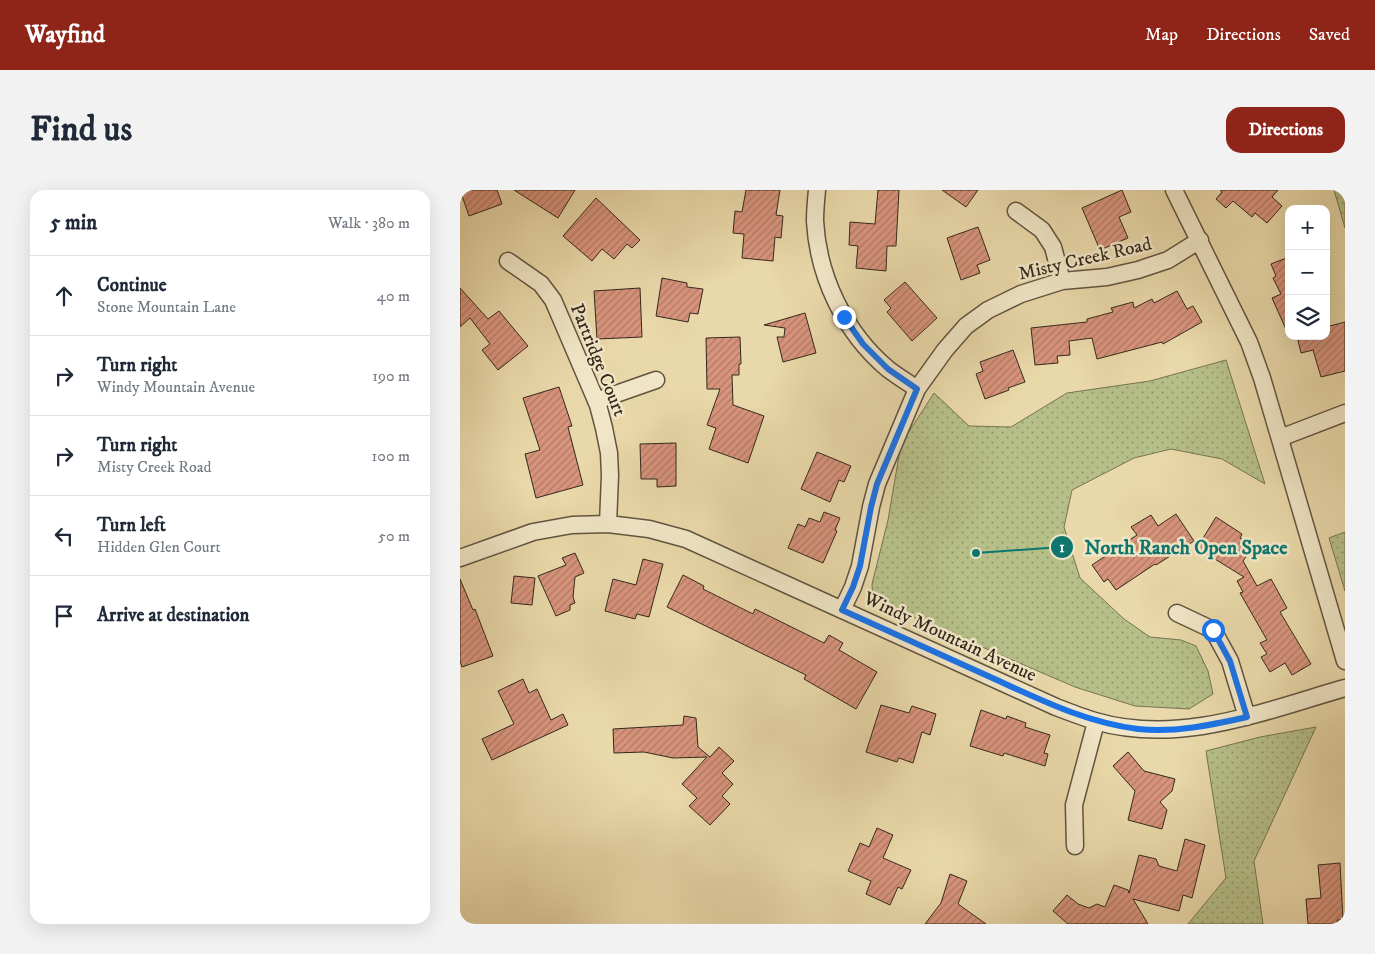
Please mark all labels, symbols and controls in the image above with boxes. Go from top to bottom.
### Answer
text: Wayfind [25,20,105,50]
text: Map [1145,24,1178,46]
text: Directions [1206,24,1281,46]
text: Saved [1309,24,1350,46]
button: Directions [1226,107,1345,153]
text: Find us [30,108,132,152]
map controls [1285,205,1330,340]
button: + [1285,205,1330,250]
text: 5 min [50,210,97,236]
text: Walk · 380 m [328,213,410,233]
street label: Misty Creek Road [1016,232,1154,285]
button: − [1285,250,1330,295]
text: Continue [97,274,167,297]
icon: ahead [50,282,78,310]
text: 40 m [377,286,410,306]
button: layers [1285,295,1330,340]
text: Stone Mountain Lane [97,297,236,317]
street label: Partridge Court [565,300,631,420]
route end [833,306,856,329]
text: Turn right [97,354,177,377]
icon: right [50,362,78,390]
text: 190 m [372,366,410,386]
text: Windy Mountain Avenue [97,377,255,397]
text: Turn right [97,434,177,457]
icon: right [50,442,78,470]
text: 100 m [372,446,410,466]
text: Misty Creek Road [97,457,212,477]
text: Turn left [97,514,166,537]
icon: left [50,522,78,550]
text: 50 m [378,526,410,546]
callout: North Ranch Open Space [1049,530,1297,565]
text: North Ranch Open Space [1085,536,1288,561]
text: Hidden Glen Court [97,537,221,557]
text: 1 [1059,538,1065,557]
street label: Windy Mountain Avenue [859,586,1040,687]
icon: arrive [50,602,78,630]
text: Arrive at destination [97,604,249,627]
route start [1202,619,1225,642]

